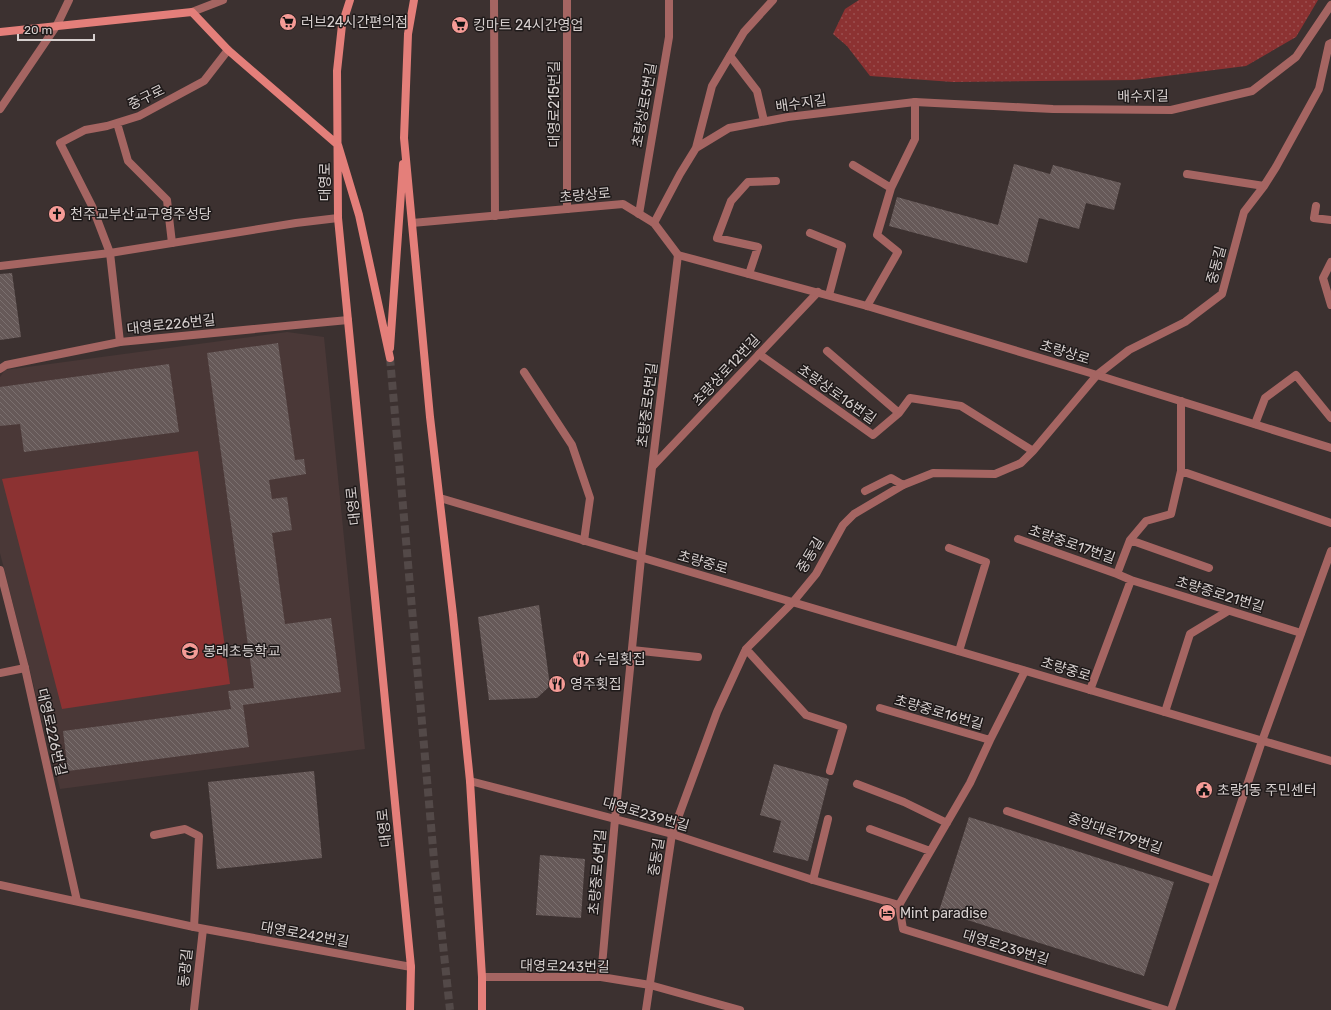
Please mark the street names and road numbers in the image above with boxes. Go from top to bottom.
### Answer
street label: 대영로215번길 [546,61,563,147]
street label: 초량상로5번길 [629,61,660,149]
street label: 중구로 [125,81,167,114]
street label: 배수지길 [1117,88,1169,105]
street label: 배수지길 [774,91,828,115]
street label: 대영로 [317,163,334,201]
street label: 초량상로 [559,185,612,206]
street label: 중동길 [1203,244,1230,286]
street label: 대영로226번길 [126,311,216,338]
street label: 초량상로12번길 [689,331,764,410]
street label: 초량상로 [1038,337,1092,368]
street label: 초량상로16번길 [794,361,879,428]
street label: 초량중로5번길 [634,362,661,449]
street label: 대영로 [343,486,364,526]
street label: 초량중로17번길 [1026,522,1117,567]
street label: 중동길 [793,534,828,576]
street label: 초량중로 [676,547,730,578]
street label: 초량중로21번길 [1174,573,1266,616]
street label: 초량중로 [1039,654,1093,685]
street label: 대영로226번길 [33,687,70,778]
street label: 초량중로16번길 [892,692,985,733]
street label: 대영로239번길 [601,794,691,835]
street label: 대영로 [374,808,395,848]
street label: 중앙대로179번길 [1065,809,1164,858]
street label: 초량중로6번길 [585,829,610,915]
street label: 중동길 [645,837,668,877]
street label: 대영로242번길 [259,918,350,951]
street label: 대영로239번길 [961,926,1051,969]
street label: 동광길 [175,948,196,988]
street label: 대영로243번길 [520,957,610,976]

